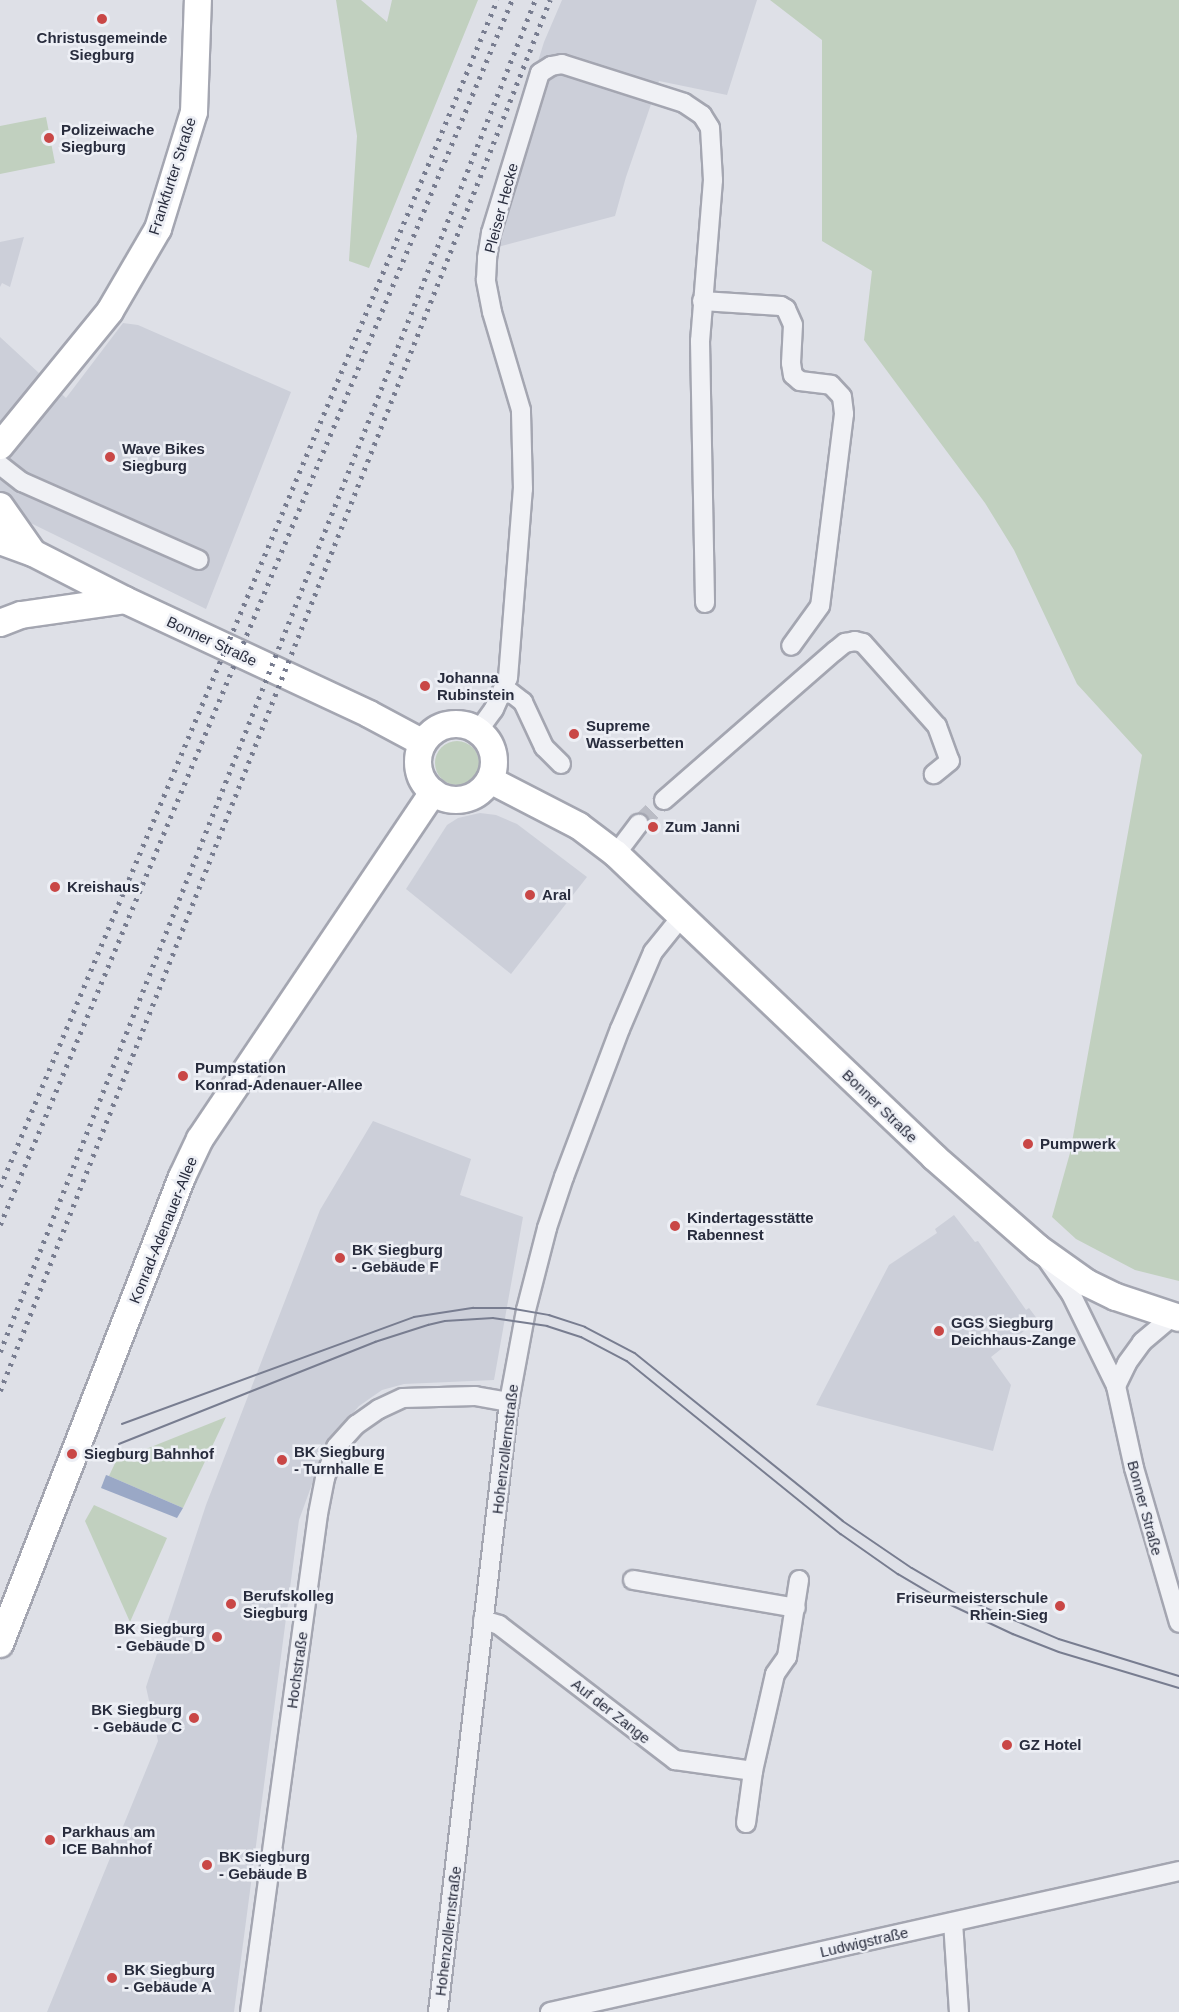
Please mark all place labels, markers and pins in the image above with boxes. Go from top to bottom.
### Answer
marker: Christusgemeinde Siegburg [95,12,109,26]
place label: Christusgemeinde Siegburg [37,28,167,63]
place label: Polizeiwache Siegburg [61,120,154,155]
marker: Polizeiwache Siegburg [42,131,56,145]
place label: Wave Bikes Siegburg [122,439,205,474]
marker: Wave Bikes Siegburg [103,450,117,464]
place label: Johanna Rubinstein [437,668,514,703]
marker: Johanna Rubinstein [418,679,432,693]
place label: Supreme Wasserbetten [586,716,684,751]
marker: Supreme Wasserbetten [567,727,581,741]
place label: Zum Janni [665,818,740,836]
marker: Zum Janni [646,820,660,834]
place label: Kreishaus [67,878,140,896]
marker: Kreishaus [48,880,62,894]
place label: Aral [542,886,571,904]
marker: Aral [523,888,537,902]
place label: Pumpstation Konrad-Adenauer-Allee [195,1058,363,1093]
marker: Pumpstation Konrad-Adenauer-Allee [176,1069,190,1083]
place label: Pumpwerk [1040,1135,1116,1153]
marker: Pumpwerk [1021,1137,1035,1151]
place label: Kindertagesstätte Rabennest [687,1208,814,1243]
marker: Kindertagesstätte Rabennest [668,1219,682,1233]
place label: BK Siegburg - Gebäude F [352,1240,443,1275]
marker: BK Siegburg - Gebäude F [333,1251,347,1265]
place label: GGS Siegburg Deichhaus-Zange [951,1313,1076,1348]
marker: GGS Siegburg Deichhaus-Zange [932,1324,946,1338]
place label: BK Siegburg - Turnhalle E [294,1442,385,1477]
place label: Siegburg Bahnhof [84,1445,214,1463]
marker: Siegburg Bahnhof [65,1447,79,1461]
marker: BK Siegburg - Turnhalle E [275,1453,289,1467]
place label: Berufskolleg Siegburg [243,1586,334,1621]
place label: Friseurmeisterschule Rhein-Sieg [896,1588,1048,1623]
marker: Berufskolleg Siegburg [224,1597,238,1611]
marker: Friseurmeisterschule Rhein-Sieg [1053,1599,1067,1613]
place label: BK Siegburg - Gebäude D [114,1619,205,1654]
marker: BK Siegburg - Gebäude D [210,1630,224,1644]
place label: BK Siegburg - Gebäude C [91,1700,182,1735]
marker: BK Siegburg - Gebäude C [187,1711,201,1725]
place label: GZ Hotel [1019,1736,1081,1754]
marker: GZ Hotel [1000,1738,1014,1752]
place label: Parkhaus am ICE Bahnhof [62,1822,155,1857]
marker: Parkhaus am ICE Bahnhof [43,1833,57,1847]
place label: BK Siegburg - Gebäude B [219,1847,310,1882]
marker: BK Siegburg - Gebäude B [200,1858,214,1872]
place label: BK Siegburg - Gebäude A [124,1960,215,1995]
marker: BK Siegburg - Gebäude A [105,1971,119,1985]

